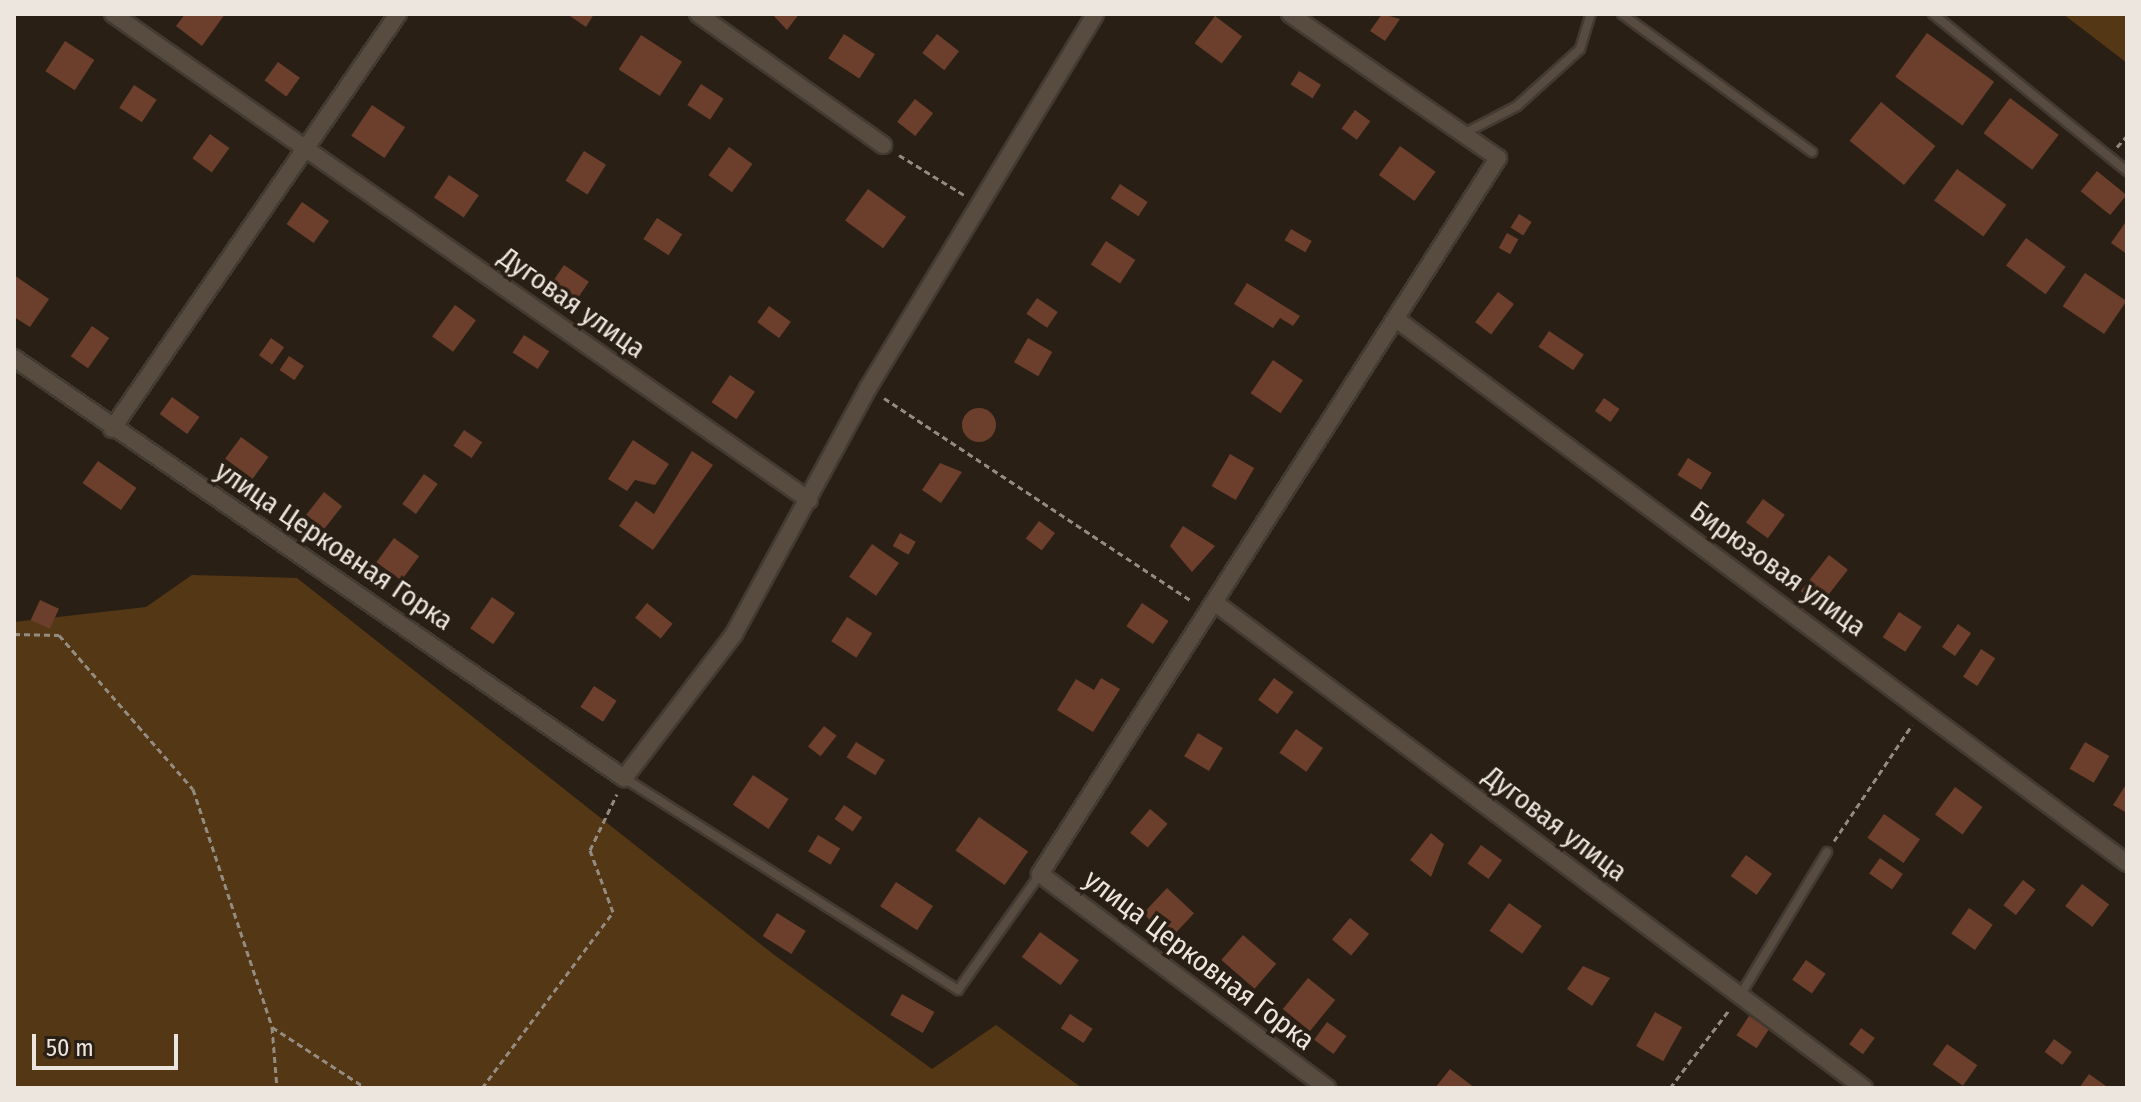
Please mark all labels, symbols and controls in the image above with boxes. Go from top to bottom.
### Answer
street label: Дуговая улица [492,240,652,366]
street label: улица Церковная Горка [209,454,459,638]
street label: Бирюзовая улица [1684,494,1872,644]
street label: Дуговая улица [1477,759,1633,889]
street label: улица Церковная Горка [1077,863,1321,1057]
scale bar [36,1018,182,1068]
text: 50 m [46,1034,94,1062]

